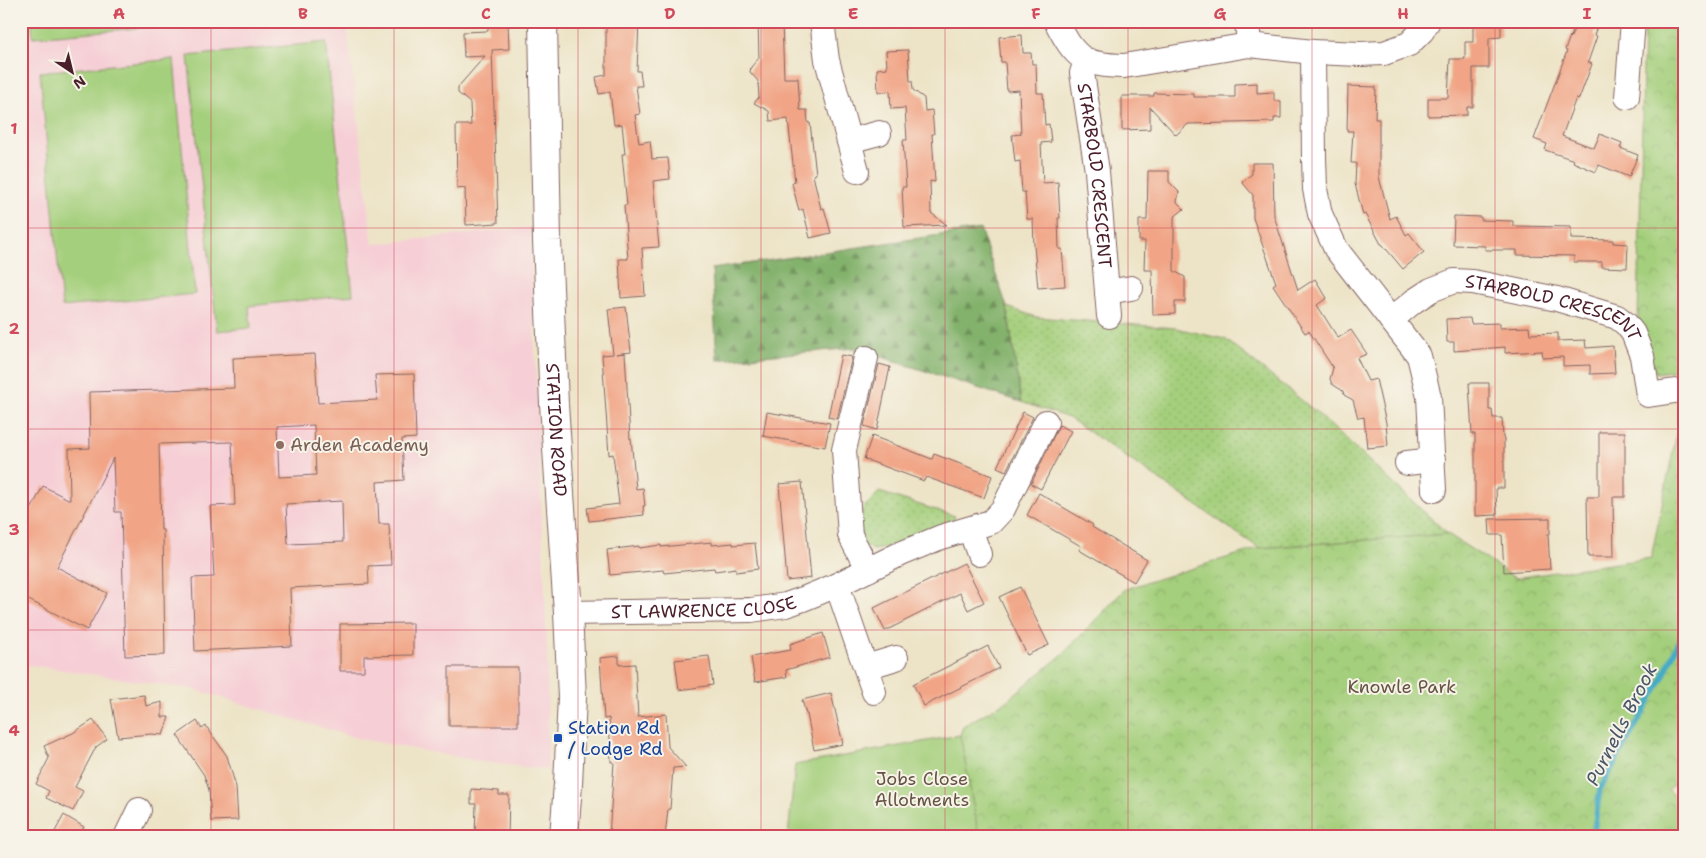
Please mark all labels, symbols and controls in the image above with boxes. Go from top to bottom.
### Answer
text: A [113,3,125,24]
text: B [298,3,308,24]
text: C [481,3,491,24]
text: D [664,3,676,24]
text: E [848,3,858,24]
text: F [1031,3,1041,24]
text: G [1214,3,1227,24]
text: H [1397,3,1409,24]
text: I [1583,3,1592,24]
north arrow [48,48,98,98]
text: N [70,72,89,93]
street label: STARBOLD CRESCENT [1072,81,1117,269]
text: 1 [10,118,18,139]
street label: STARBOLD CRESCENT [1464,270,1647,344]
text: 2 [8,318,20,339]
street label: STATION ROAD [540,362,572,497]
place label: Arden Academy [290,433,429,457]
marker: Arden Academy [274,439,286,451]
text: 3 [8,519,20,540]
street label: ST LAWRENCE CLOSE [611,590,800,624]
water label: Purnells Brook [1580,659,1663,790]
park label: Knowle Park [1348,675,1456,699]
place label: Station Rd / Lodge Rd [568,716,663,761]
text: 4 [8,720,20,741]
marker: Station Rd / Lodge Rd [552,732,564,744]
park label: Jobs Close Allotments [875,767,969,812]

